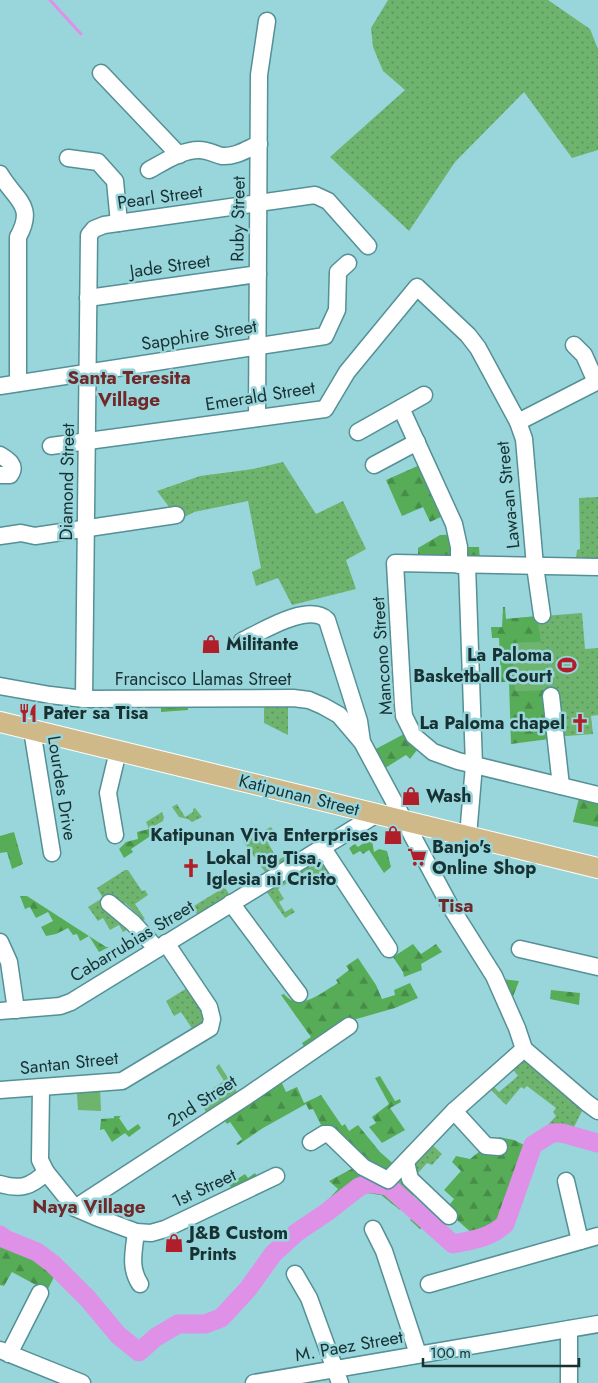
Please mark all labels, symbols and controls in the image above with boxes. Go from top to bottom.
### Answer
street label: Ruby Street [224,175,252,262]
street label: Pearl Street [116,178,205,216]
street label: Jade Street [126,247,213,285]
street label: Sapphire Street [139,313,259,357]
district label: Santa Teresita Village [67,364,191,413]
street label: Emerald Street [203,374,317,418]
street label: Diamond Street [53,422,81,541]
street label: Lawa-an Street [489,439,527,550]
street label: Mancono Street [365,595,399,716]
place label: Militante [226,631,299,657]
shop icon: Militante [200,633,222,655]
place label: La Paloma Basketball Court [413,642,552,689]
sports icon: La Paloma Basketball Court [556,654,578,676]
street label: Francisco Llamas Street [115,666,292,692]
place label: Pater sa Tisa [43,700,149,726]
restaurant icon: Pater sa Tisa [17,702,39,724]
place label: La Paloma chapel [420,710,565,736]
church icon: La Paloma chapel [569,712,591,734]
street label: Lourdes Drive [41,734,83,842]
street label: Katipunan Street [236,767,363,823]
place label: Wash [426,783,472,809]
shop icon: Wash [400,785,422,807]
place label: Katipunan Viva Enterprises [150,822,378,848]
shop icon: Katipunan Viva Enterprises [382,824,404,846]
place label: Banjo's Online Shop [432,834,536,881]
place label: Lokal ng Tisa, Iglesia ni Cristo [206,845,337,892]
supermarket icon: Banjo's Online Shop [406,846,428,868]
church icon: Lokal ng Tisa, Iglesia ni Cristo [180,857,202,879]
district label: Tisa [439,892,473,919]
street label: Cabarrubias Street [65,893,200,988]
street label: Santan Street [19,1045,120,1081]
street label: 2nd Street [162,1068,242,1133]
street label: 1st Street [168,1162,241,1214]
district label: Naya Village [32,1193,146,1220]
place label: J&B Custom Prints [186,1220,288,1267]
shop icon: J&B Custom Prints [163,1232,185,1254]
street label: M. Paez Street [293,1324,406,1368]
scale bar [423,1336,579,1368]
text: 100 m [430,1342,471,1364]

